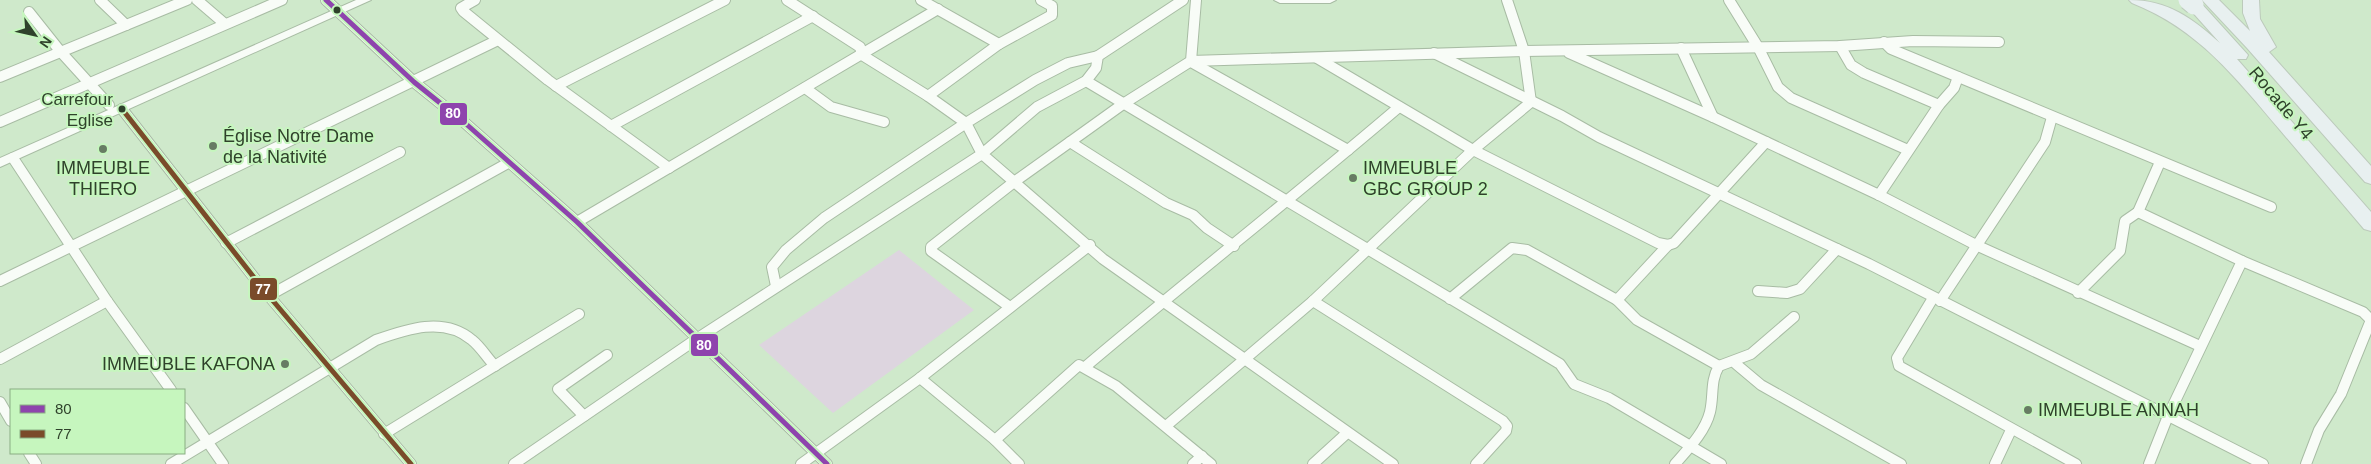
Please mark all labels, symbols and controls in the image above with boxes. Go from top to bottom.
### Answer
unlabelled marker [332,5,342,15]
north arrow [10,10,60,60]
text: N [36,34,55,51]
street label: Rocade Y4 [2245,63,2317,143]
place label: Carrefour Eglise [41,90,113,130]
line badge: 80 [439,102,468,126]
marker: Carrefour Eglise [117,104,127,114]
text: 80 [445,105,461,121]
place label: Église Notre Dame de la Nativité [223,126,374,167]
marker: Église Notre Dame de la Nativité [207,140,219,152]
marker: IMMEUBLE THIERO [97,143,109,155]
place label: IMMEUBLE THIERO [56,158,150,199]
place label: IMMEUBLE GBC GROUP 2 [1363,158,1488,199]
marker: IMMEUBLE GBC GROUP 2 [1347,172,1359,184]
line badge: 77 [249,277,278,301]
text: 77 [255,281,271,297]
line badge: 80 [690,333,719,357]
text: 80 [696,337,712,353]
place label: IMMEUBLE KAFONA [102,354,275,374]
marker: IMMEUBLE KAFONA [279,358,291,370]
legend [10,389,185,454]
text: 80 [55,400,72,417]
place label: IMMEUBLE ANNAH [2038,400,2199,420]
marker: IMMEUBLE ANNAH [2022,404,2034,416]
text: 77 [55,425,72,442]

